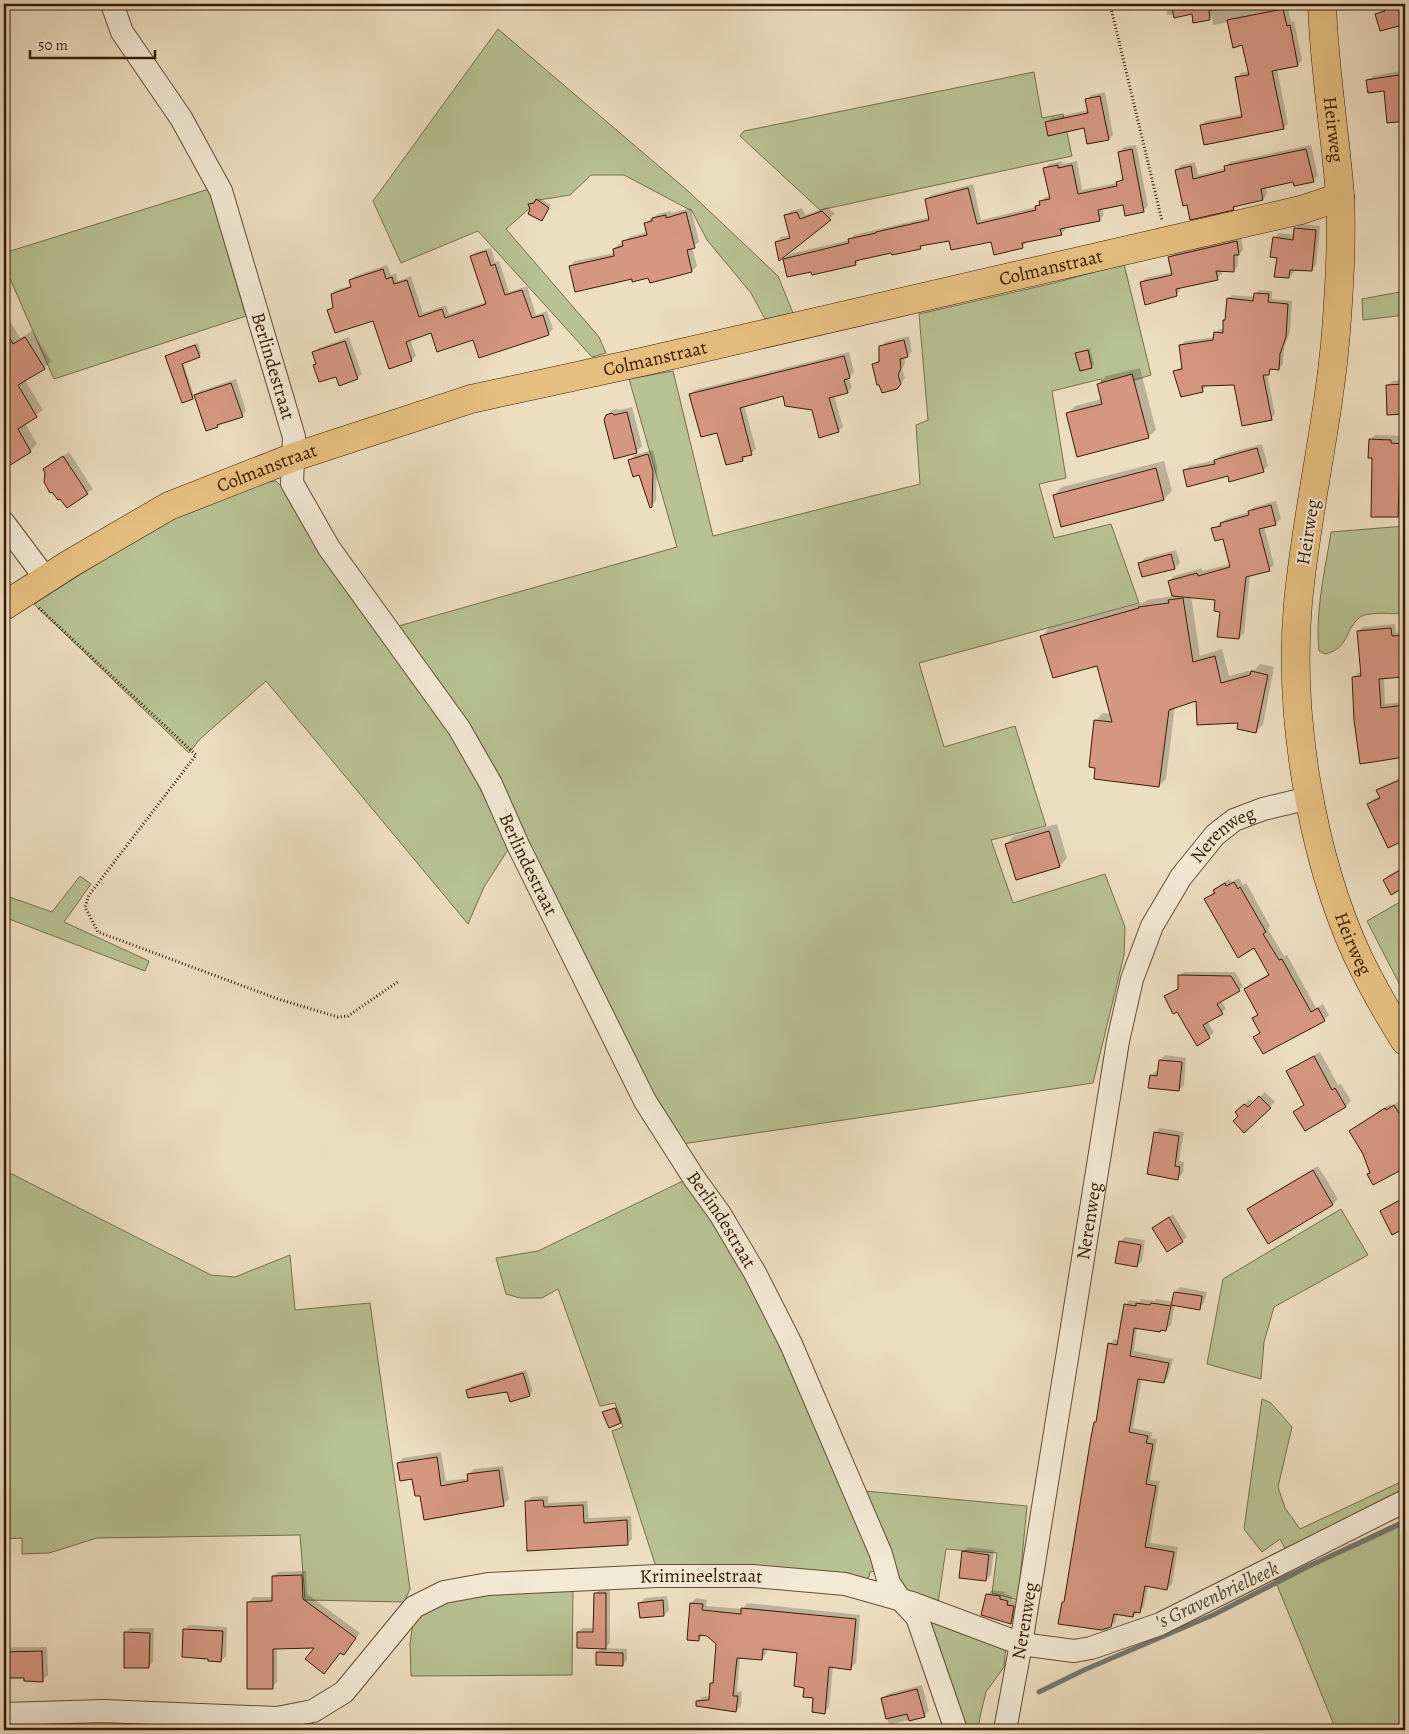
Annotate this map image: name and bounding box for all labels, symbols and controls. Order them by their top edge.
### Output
scale bar [30,28,155,60]
text: 50 m [38,35,68,55]
street label: Heirweg [1317,95,1350,164]
street label: Colmanstraat [996,243,1105,292]
street label: Berlindestraat [245,309,301,423]
street label: Colmanstraat [601,334,710,383]
street label: Colmanstraat [213,437,320,499]
street label: Heirweg [1290,497,1326,567]
street label: Nerenweg [1184,800,1259,869]
street label: Berlindestraat [493,809,564,920]
street label: Heirweg [1328,908,1378,980]
street label: Berlindestraat [680,1166,762,1273]
street label: Nerenweg [1070,1180,1108,1262]
water label: 's Gravenbrielbeek [1151,1555,1283,1635]
street label: Krimineelstraat [639,1563,764,1590]
street label: Nerenweg [1005,1580,1044,1662]

